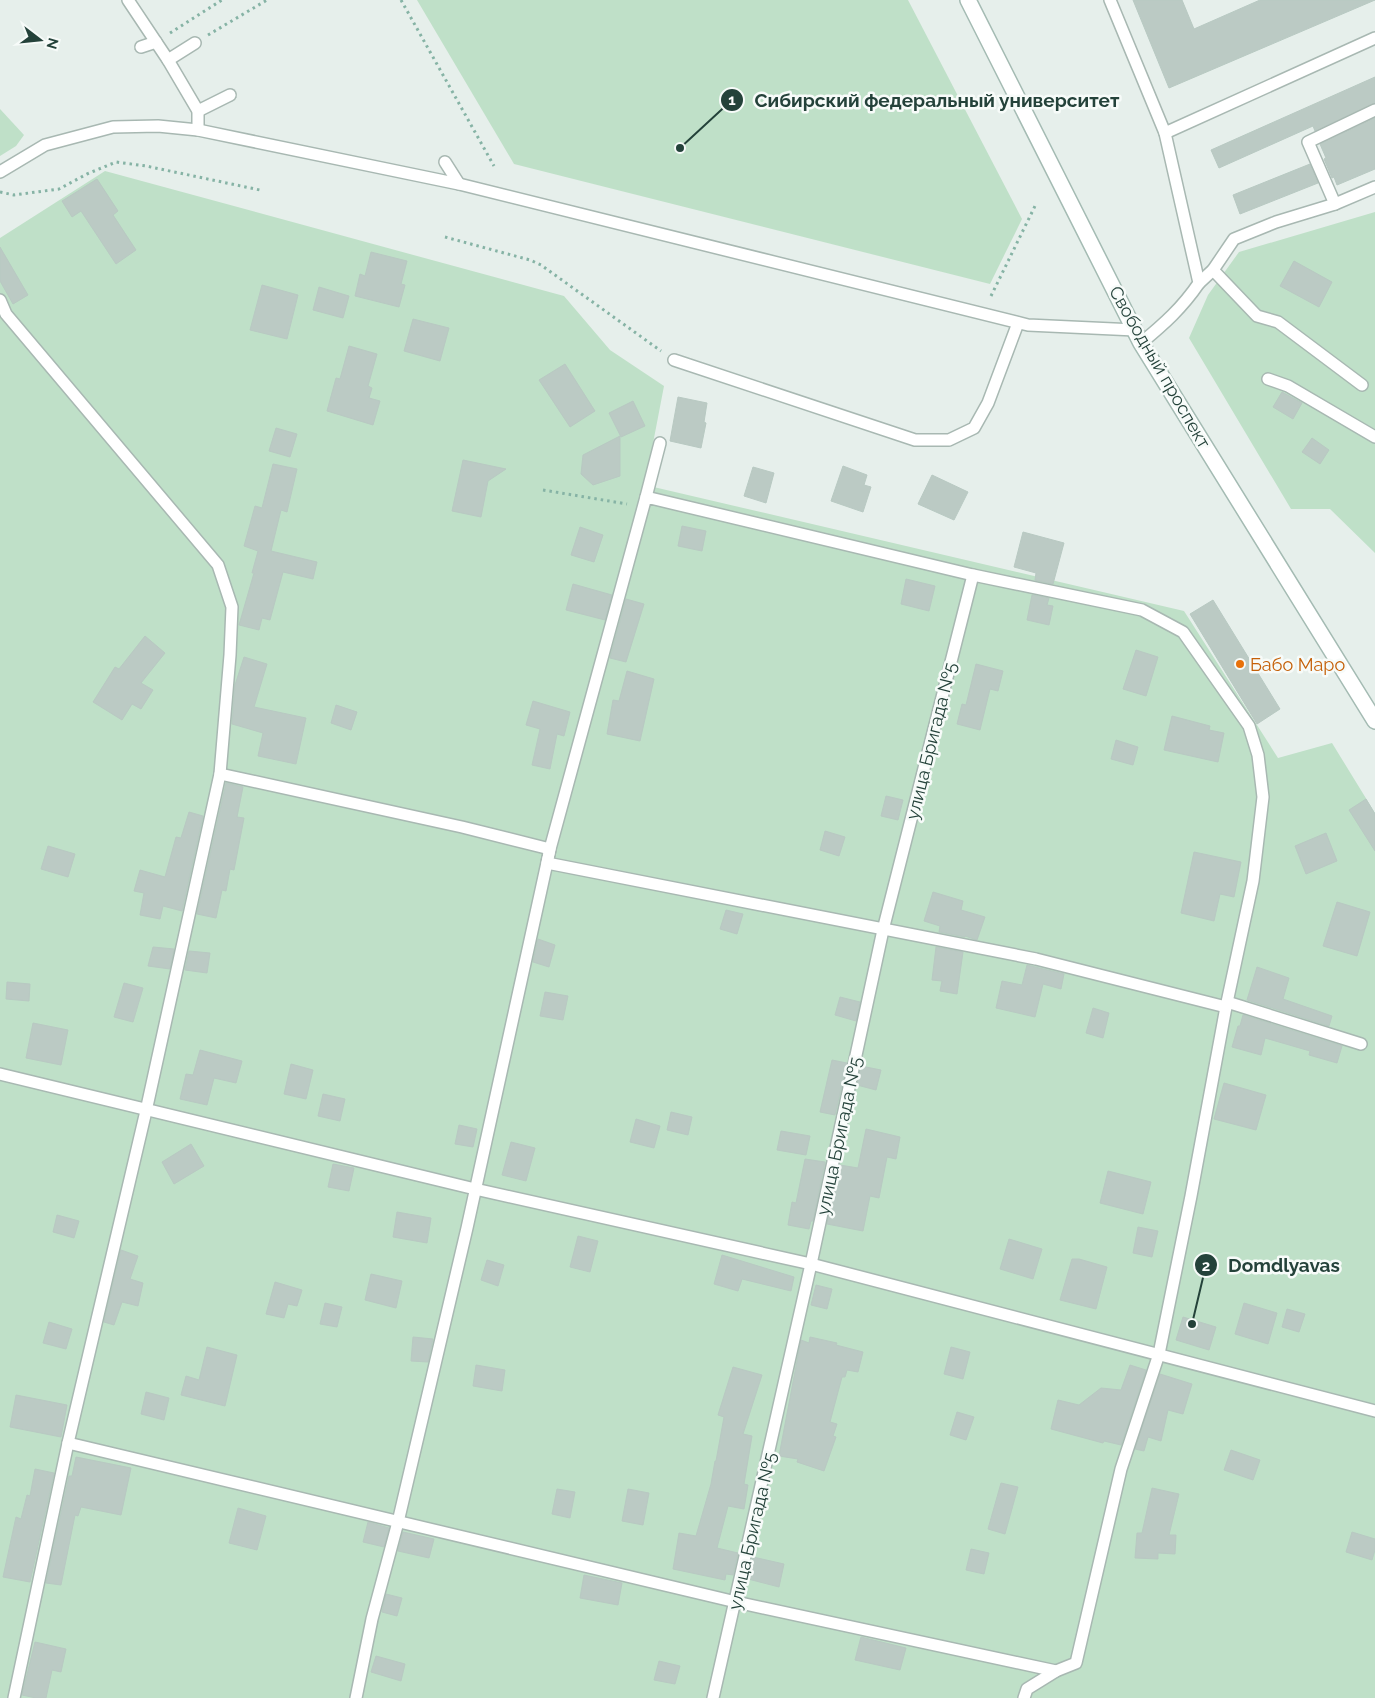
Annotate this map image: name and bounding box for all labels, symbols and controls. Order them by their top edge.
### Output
north arrow [15,15,65,65]
text: N [43,36,62,51]
callout: Сибирский федеральный университет [720,83,1130,117]
text: Сибирский федеральный университет [755,89,1120,111]
text: 1 [728,91,736,109]
street label: Свободный проспект [1105,282,1215,452]
place label: Бабо Маро [1250,654,1345,675]
marker: Бабо Маро [1234,658,1246,670]
street label: улица Бригада №5 [901,660,961,822]
street label: улица Бригада №5 [812,1055,866,1217]
callout: Domdlyavas [1194,1248,1350,1282]
text: Domdlyavas [1228,1254,1340,1276]
text: 2 [1202,1257,1210,1275]
street label: улица Бригада №5 [724,1450,780,1612]

